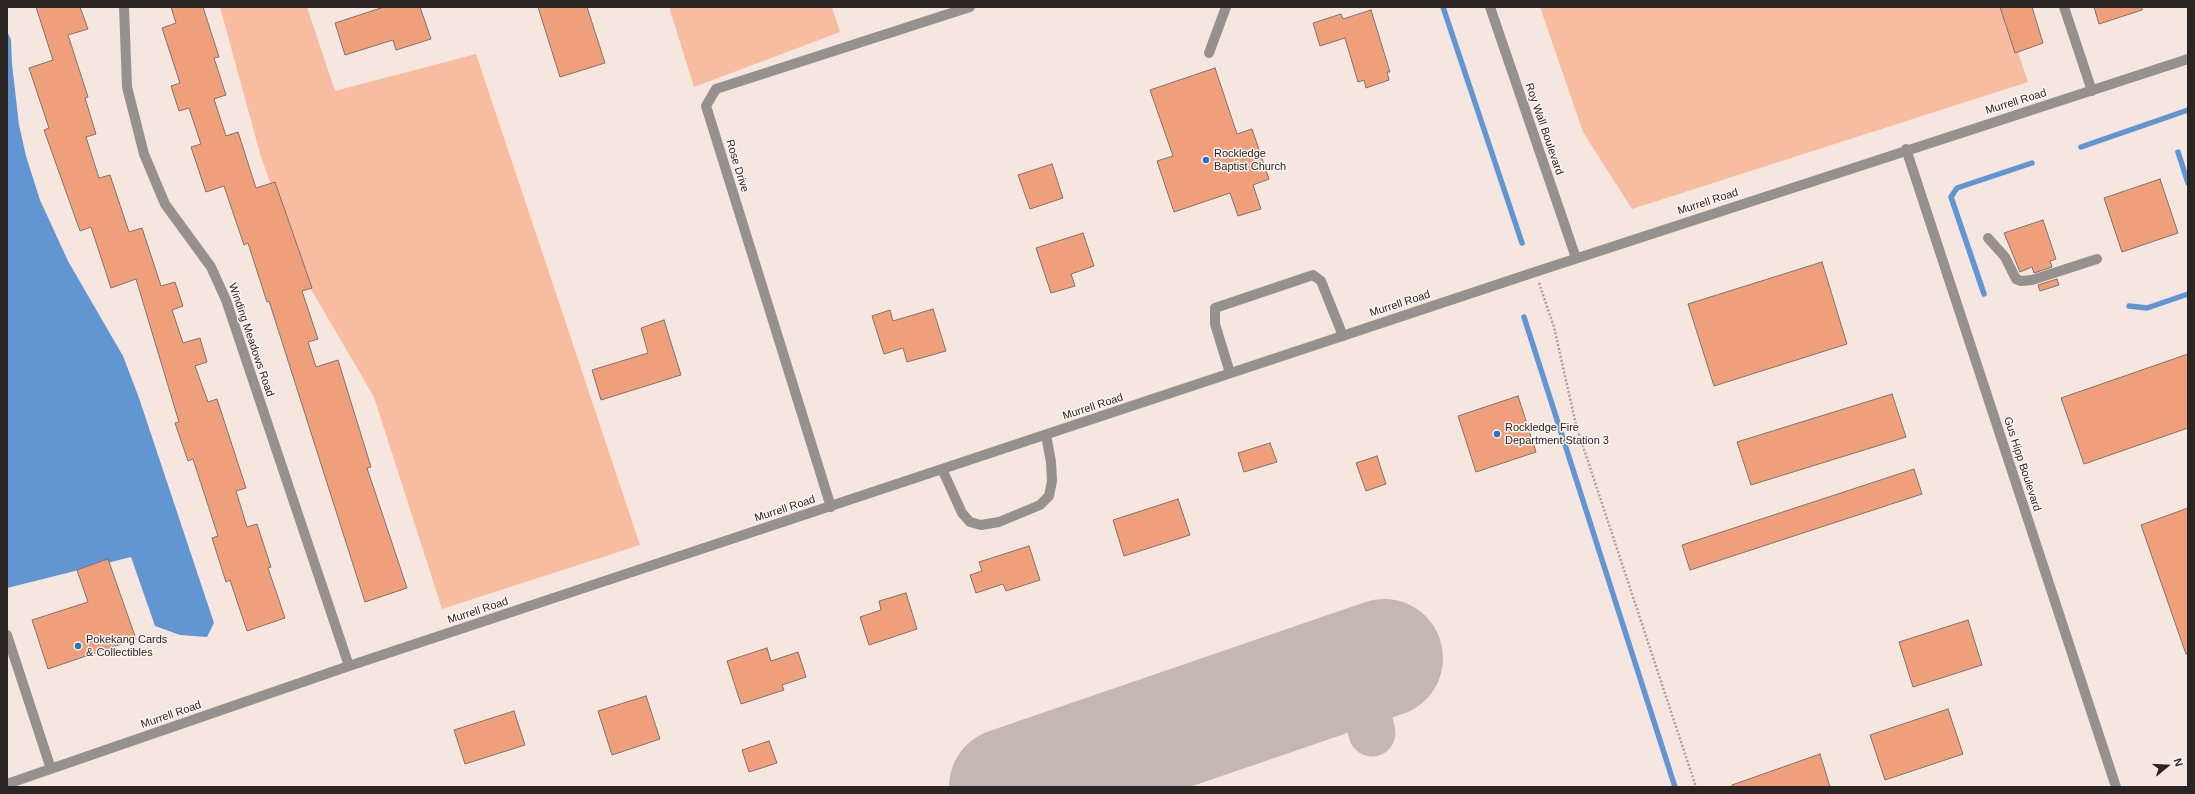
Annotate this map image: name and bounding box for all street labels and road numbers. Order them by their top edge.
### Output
street label: Roy Wall Boulevard [1522,81,1566,177]
street label: Murrell Road [1984,86,2048,118]
street label: Rose Drive [723,138,751,194]
street label: Murrell Road [1676,186,1740,218]
street label: Winding Meadows Road [225,281,277,399]
street label: Murrell Road [1368,288,1432,320]
street label: Murrell Road [1061,391,1125,423]
street label: Gus Hipp Boulevard [2001,415,2043,513]
street label: Murrell Road [753,493,817,525]
street label: Murrell Road [446,595,510,627]
street label: Murrell Road [139,699,203,731]

